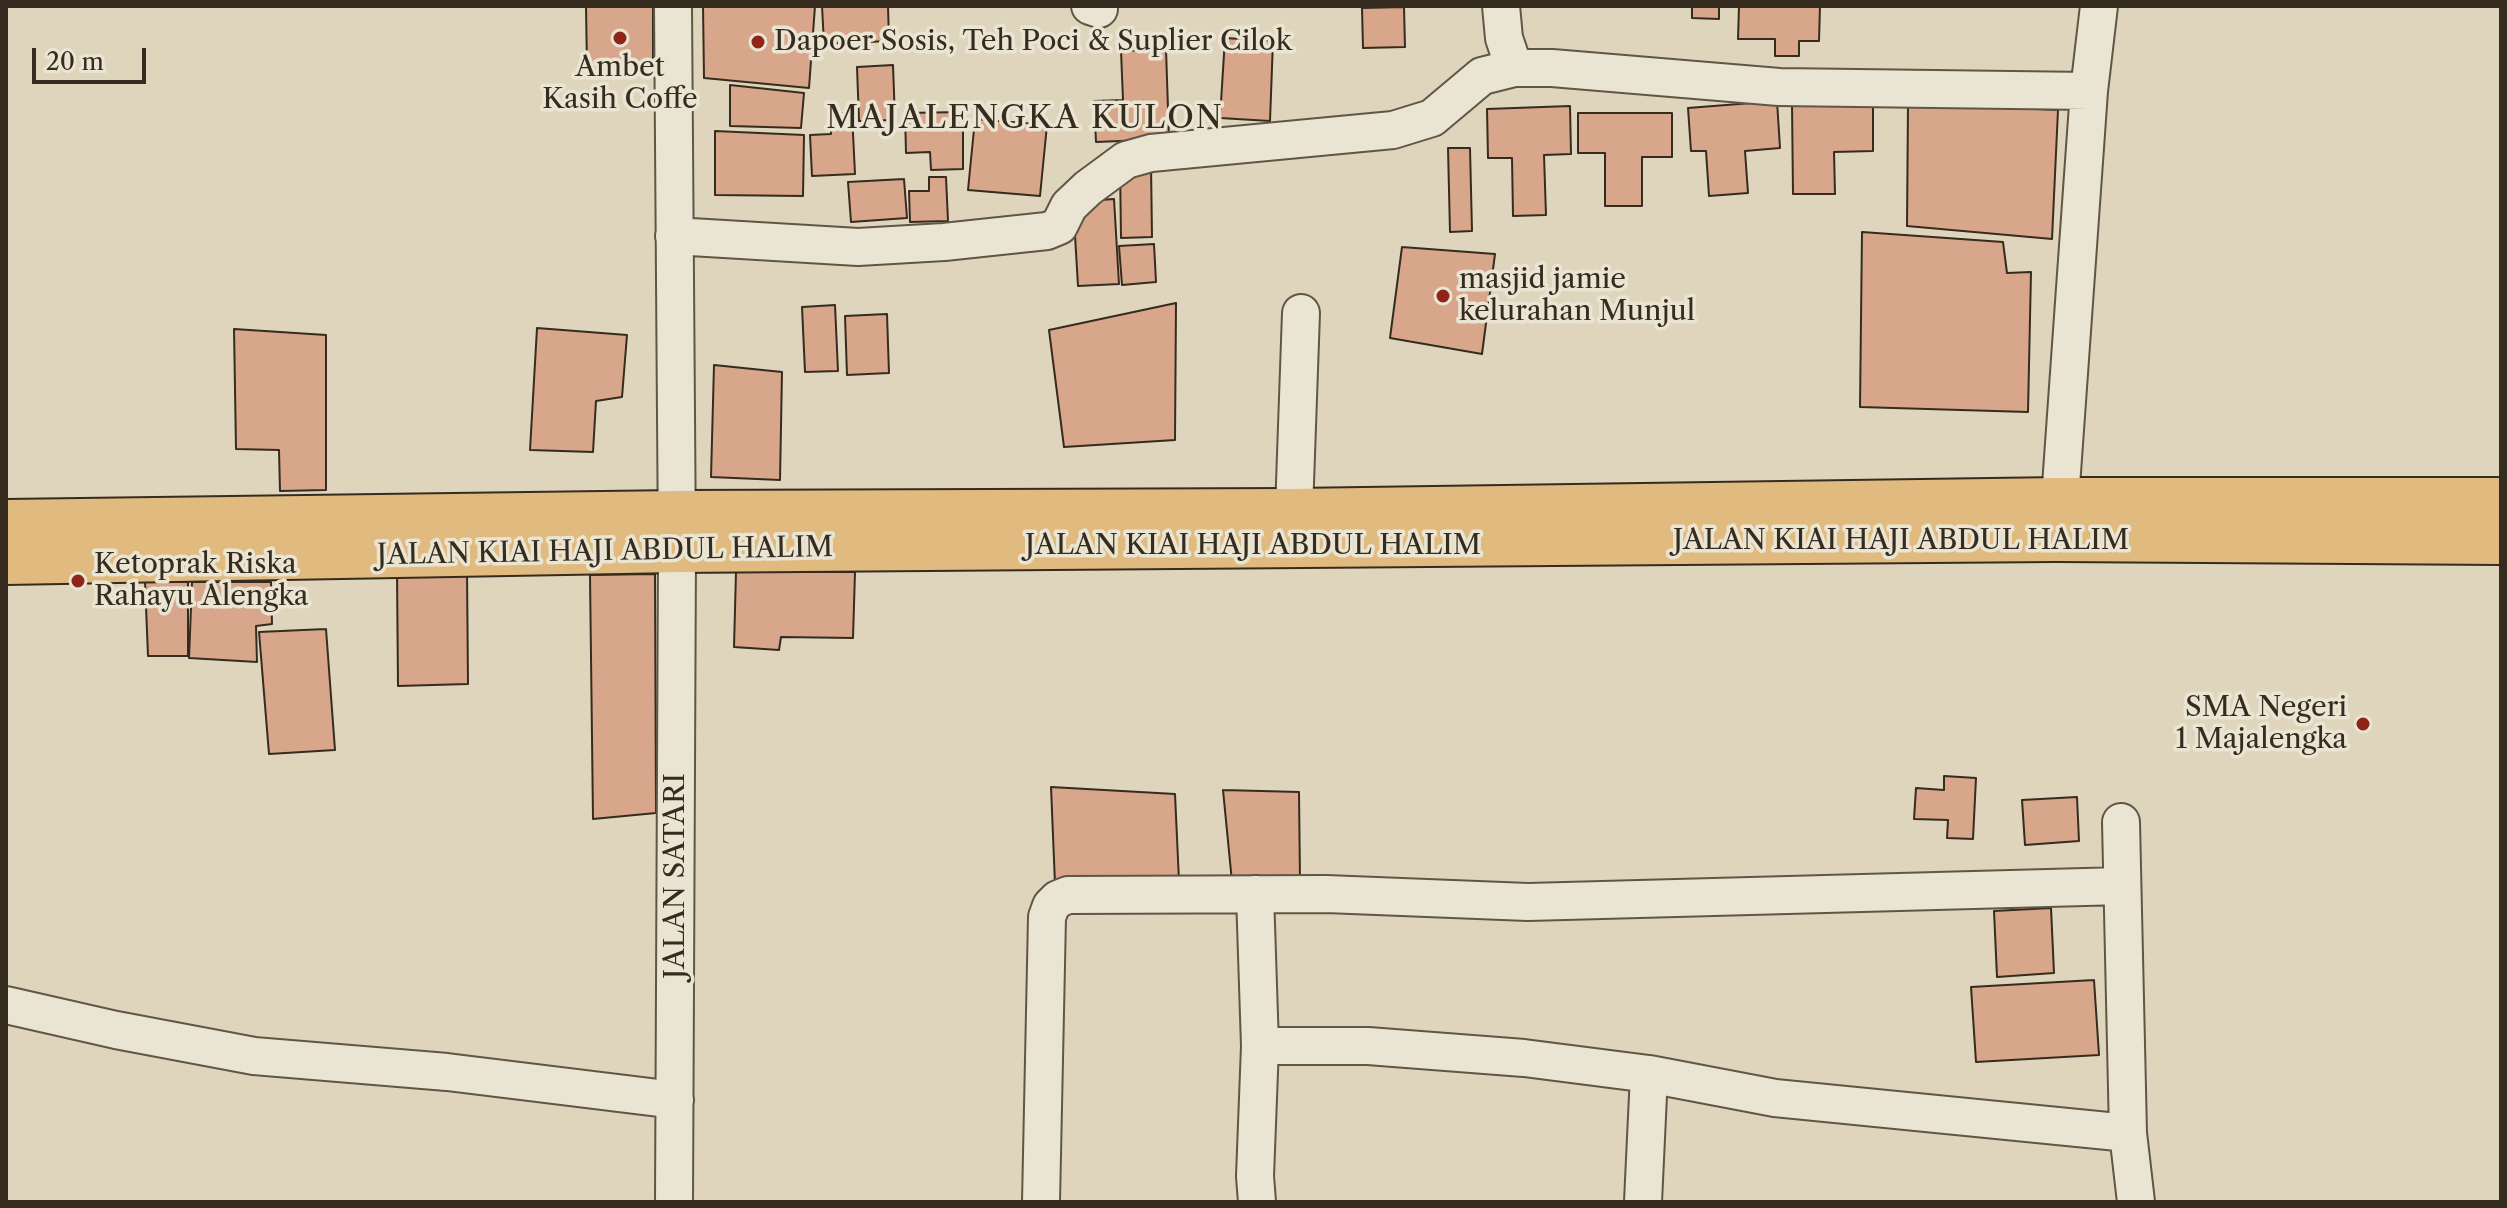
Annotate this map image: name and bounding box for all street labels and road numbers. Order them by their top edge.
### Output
street label: JALAN KIAI HAJI ABDUL HALIM [1673,524,2129,558]
street label: JALAN KIAI HAJI ABDUL HALIM [1025,529,1481,563]
street label: JALAN KIAI HAJI ABDUL HALIM [377,531,833,573]
street label: JALAN SATARI [659,773,693,979]

